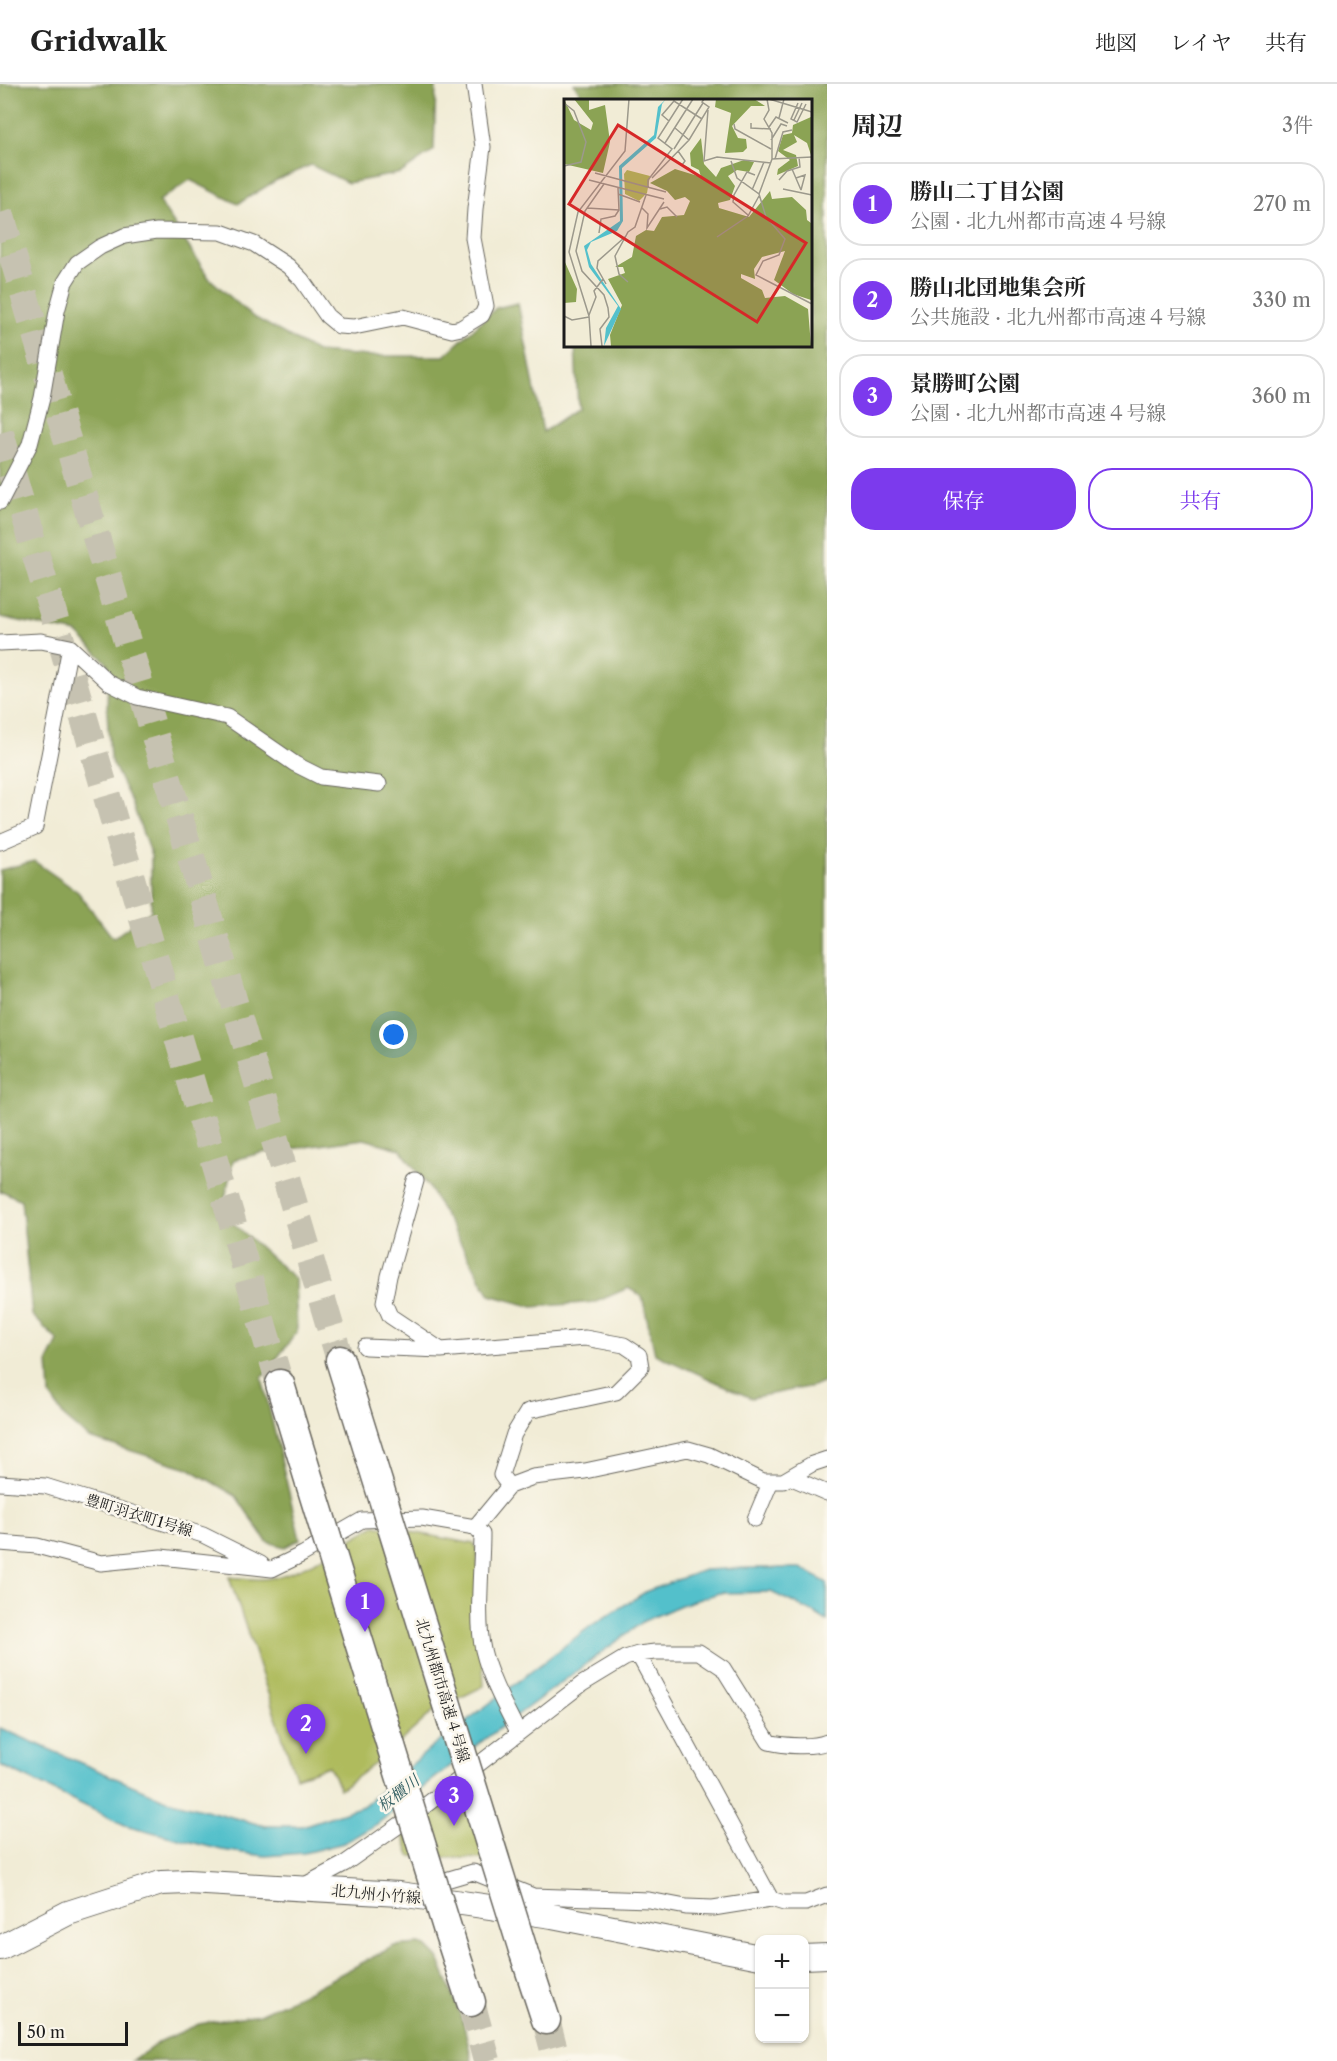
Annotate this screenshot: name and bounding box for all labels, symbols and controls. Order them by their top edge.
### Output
text: Gridwalk [30,24,166,58]
text: 地図 [1095,30,1137,55]
text: レイヤ [1170,30,1232,55]
text: 共有 [1265,30,1307,55]
inset map [564,99,812,346]
text: 周辺 [851,110,903,142]
text: 3件 [1282,113,1313,137]
text: 勝山二丁目公園 [910,178,1064,205]
text: 1 [868,192,877,216]
text: 270 m [1253,192,1311,216]
text: 公園 · 北九州都市高速４号線 [910,209,1166,233]
text: 勝山北団地集会所 [910,274,1086,301]
text: 2 [867,288,878,312]
text: 330 m [1252,288,1311,312]
text: 公共施設 · 北九州都市高速４号線 [910,305,1206,329]
text: 景勝町公園 [910,370,1020,397]
text: 3 [867,384,878,408]
text: 360 m [1252,384,1311,408]
text: 公園 · 北九州都市高速４号線 [910,401,1166,425]
button: 保存 [851,468,1076,530]
button: 共有 [1088,468,1313,530]
your location [379,1020,408,1049]
street label: 豊町羽衣町1号線 [83,1490,195,1540]
pin: 1 [346,1582,385,1632]
street label: 北九州都市高速４号線 [412,1615,474,1765]
pin: 2 [286,1704,326,1754]
water label: 板櫃川 [373,1769,425,1816]
pin: 3 [434,1776,474,1826]
street label: 北九州小竹線 [330,1881,422,1907]
map controls [755,1935,809,2043]
button: + [755,1935,809,1989]
button: − [755,1989,809,2043]
scale bar [18,2019,128,2046]
text: 50 m [27,2022,65,2042]

